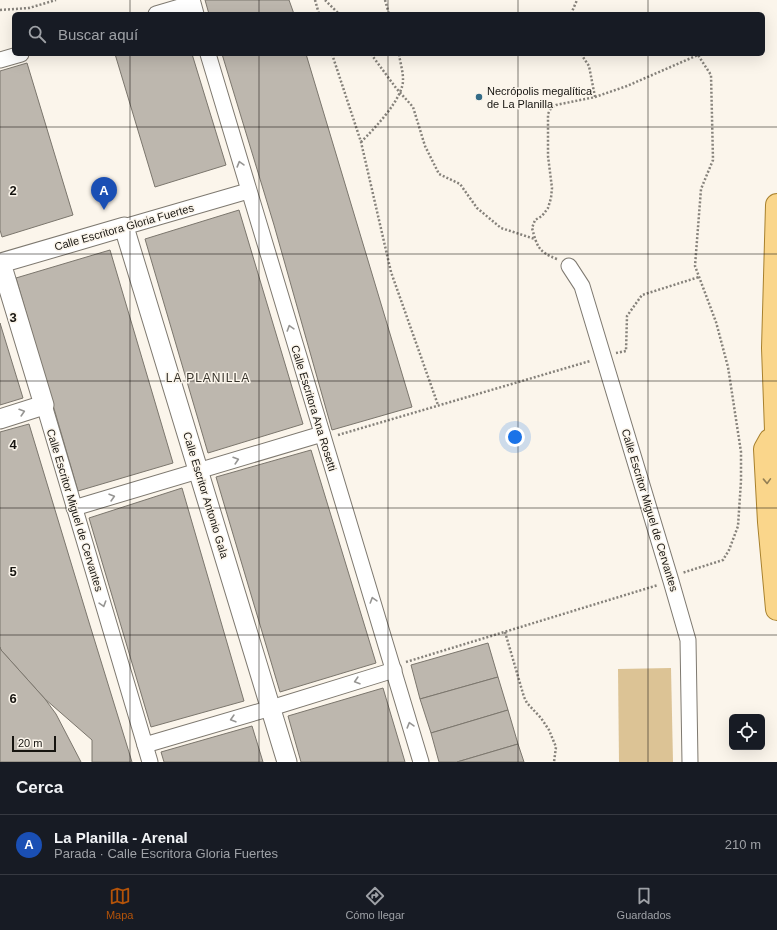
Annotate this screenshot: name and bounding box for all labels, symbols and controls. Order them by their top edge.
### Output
search box [12,12,765,56]
icon: search [26,23,48,45]
text: Buscar aquí [58,26,138,43]
place label: Necrópolis megalítica de La Planilla [487,85,593,110]
marker: Necrópolis megalítica de La Planilla [474,92,484,102]
one-way arrow [236,161,245,168]
pin: A [91,177,117,210]
text: 2 [9,183,17,198]
street label: Calle Escritora Gloria Fuertes [53,201,195,253]
text: 3 [9,310,17,325]
one-way arrow [286,325,295,332]
street label: Calle Escritora Ana Rosetti [289,344,339,472]
district label: LA PLANILLA [166,371,250,385]
one-way arrow [18,408,25,417]
street label: Calle Escritor Miguel de Cervantes [45,427,106,593]
your location [505,427,525,447]
street label: Calle Escritor Miguel de Cervantes [620,427,681,593]
street label: Calle Escritor Antonio Gala [181,430,231,560]
text: 4 [9,437,17,452]
one-way arrow [233,457,240,465]
one-way arrow [763,478,771,484]
one-way arrow [108,493,115,502]
text: 5 [9,564,17,579]
one-way arrow [369,597,378,604]
one-way arrow [98,600,107,607]
one-way arrow [354,676,361,685]
text: 6 [9,691,17,706]
one-way arrow [230,714,237,723]
map controls [729,714,765,750]
button: locate [729,714,765,750]
one-way arrow [406,721,415,728]
scale bar [12,734,56,753]
text: 20 m [18,737,42,749]
text: Cerca [16,778,63,797]
text: La Planilla - Arenal [54,829,188,846]
text: A [24,837,34,852]
text: 210 m [725,837,761,852]
text: Parada · Calle Escritora Gloria Fuertes [54,846,278,861]
tab: Mapa [106,885,133,921]
tab: Cómo llegar [345,885,405,921]
tab: Guardados [617,885,671,921]

